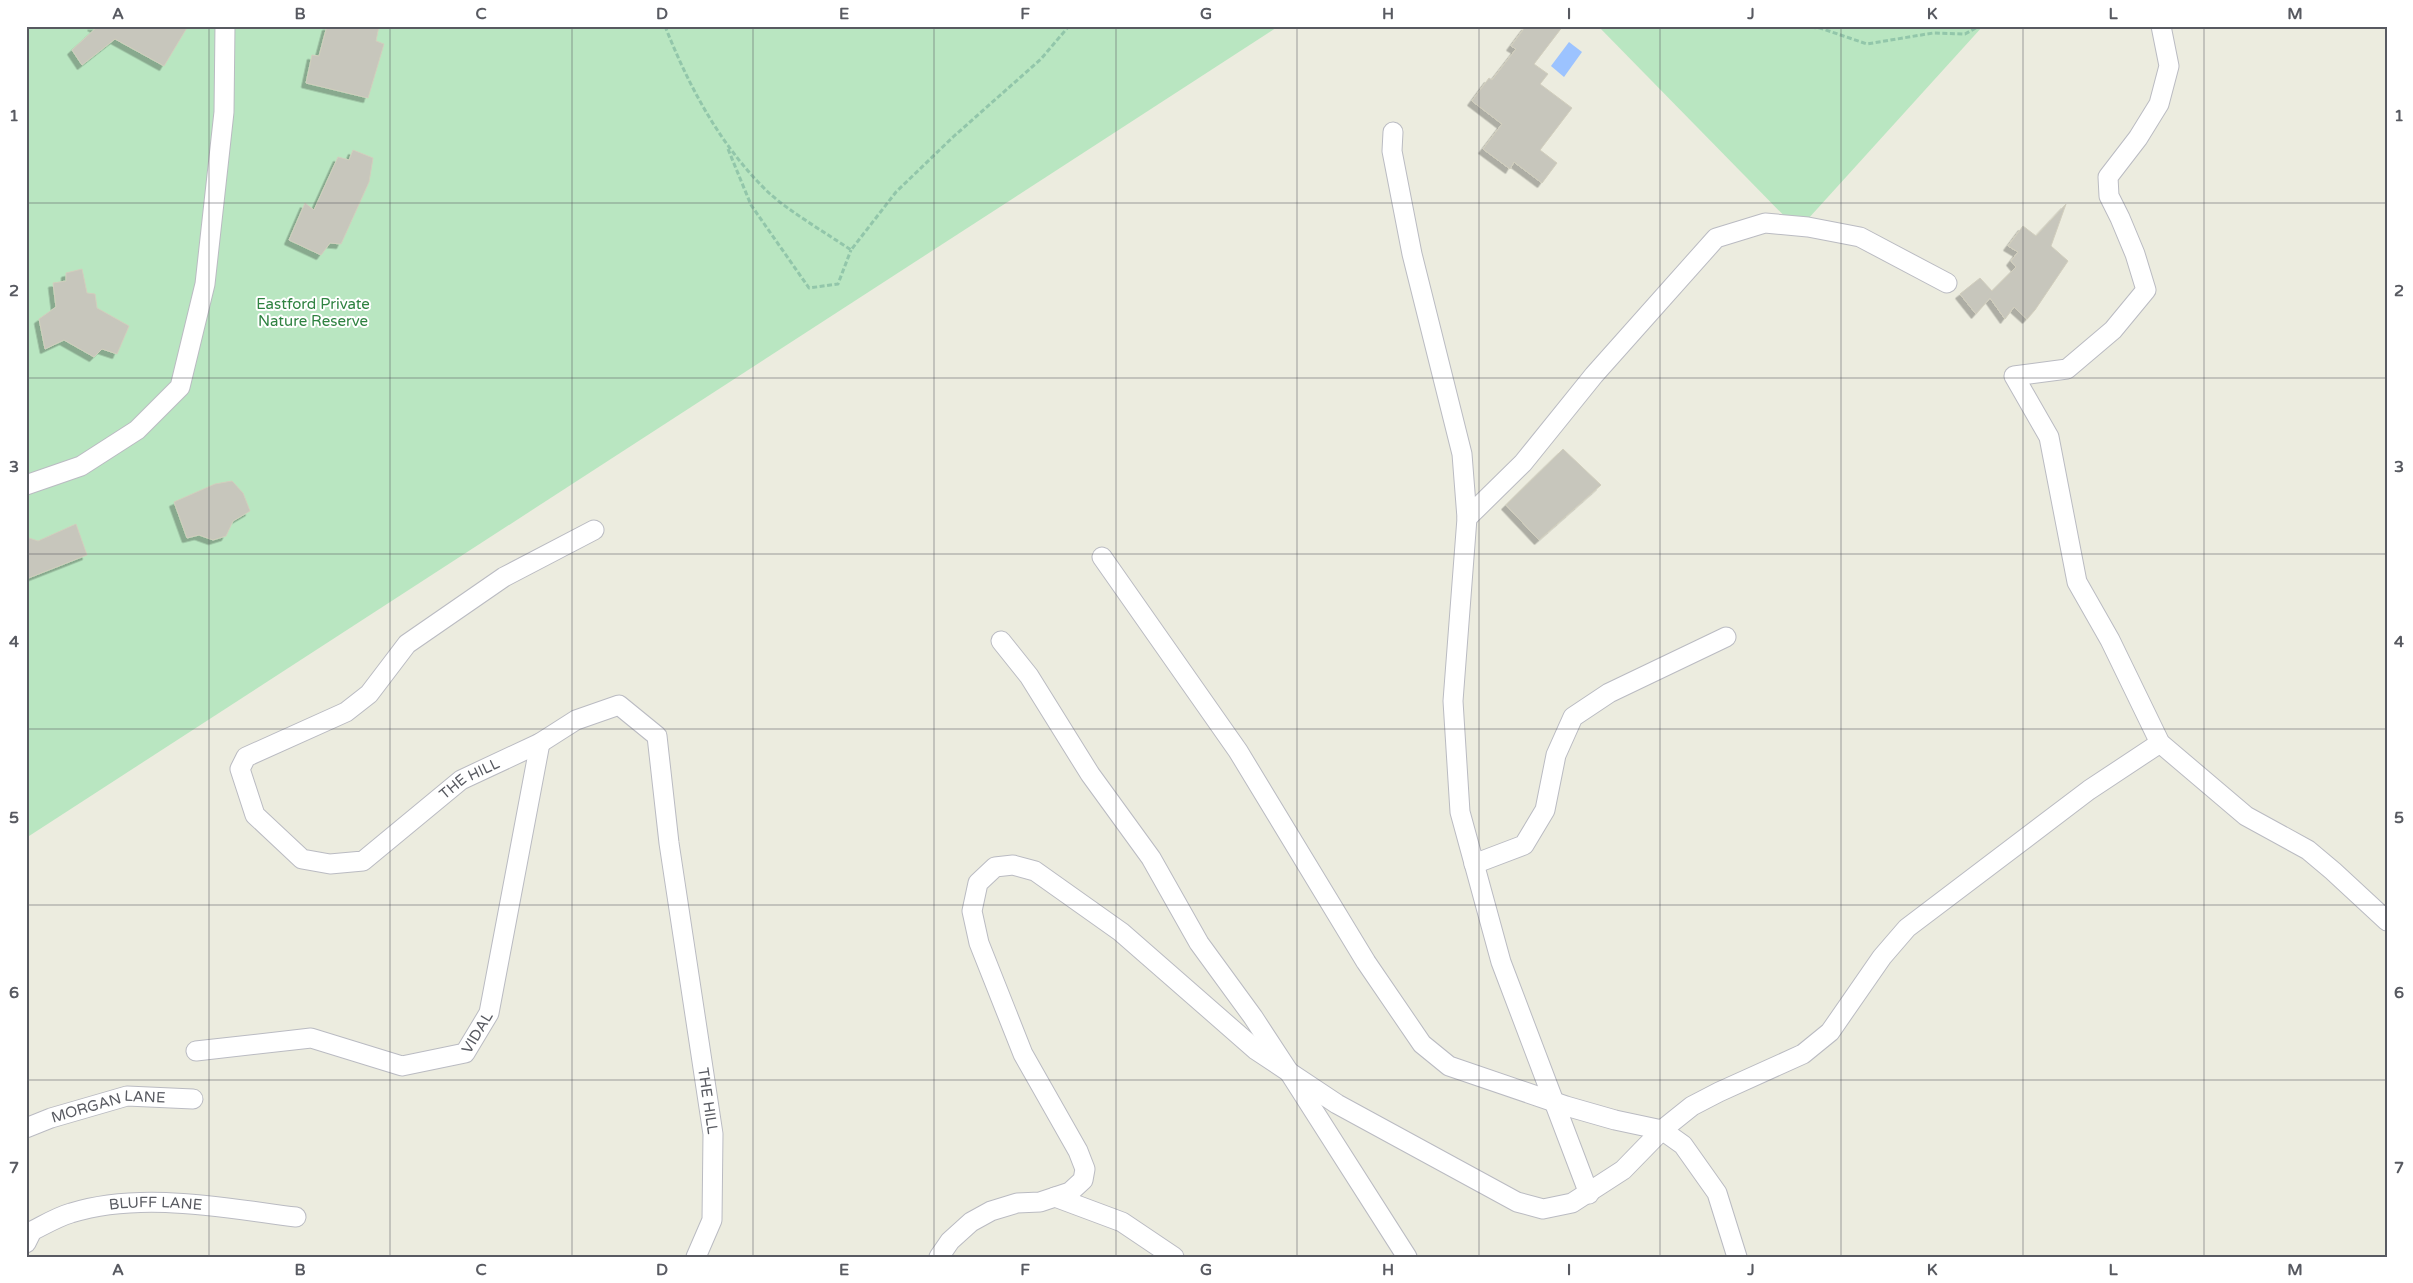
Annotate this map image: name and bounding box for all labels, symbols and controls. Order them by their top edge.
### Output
text: A [112,4,124,24]
text: B [294,4,306,24]
text: C [475,4,487,24]
text: D [656,4,668,24]
text: E [839,4,849,24]
text: F [1020,4,1030,24]
text: G [1200,4,1212,24]
text: H [1382,4,1394,24]
text: I [1567,4,1571,24]
text: J [1746,4,1755,24]
text: K [1927,4,1938,24]
text: L [2108,4,2118,24]
text: M [2287,4,2303,24]
text: 1 [9,106,19,126]
text: 1 [2394,106,2404,126]
text: 2 [9,281,19,301]
text: 2 [2394,281,2404,301]
park label: Eastford Private Nature Reserve [256,295,370,330]
text: 3 [9,457,19,477]
text: 3 [2394,457,2404,477]
text: 4 [9,632,19,652]
text: 4 [2394,632,2404,652]
street label: THE HILL [436,754,503,803]
text: 5 [9,808,19,828]
text: 5 [2394,808,2404,828]
text: 6 [9,983,19,1003]
text: 6 [2394,983,2404,1003]
street label: VIDAL [458,1008,497,1057]
street label: THE HILL [694,1066,722,1136]
street label: MORGAN LANE [49,1087,166,1126]
text: 7 [9,1158,19,1178]
text: 7 [2394,1158,2404,1178]
street label: BLUFF LANE [108,1193,203,1214]
text: A [112,1260,124,1280]
text: B [294,1260,306,1280]
text: C [475,1260,487,1280]
text: D [656,1260,668,1280]
text: E [839,1260,849,1280]
text: F [1020,1260,1030,1280]
text: G [1200,1260,1212,1280]
text: H [1382,1260,1394,1280]
text: I [1567,1260,1571,1280]
text: J [1746,1260,1755,1280]
text: K [1927,1260,1938,1280]
text: L [2108,1260,2118,1280]
text: M [2287,1260,2303,1280]

